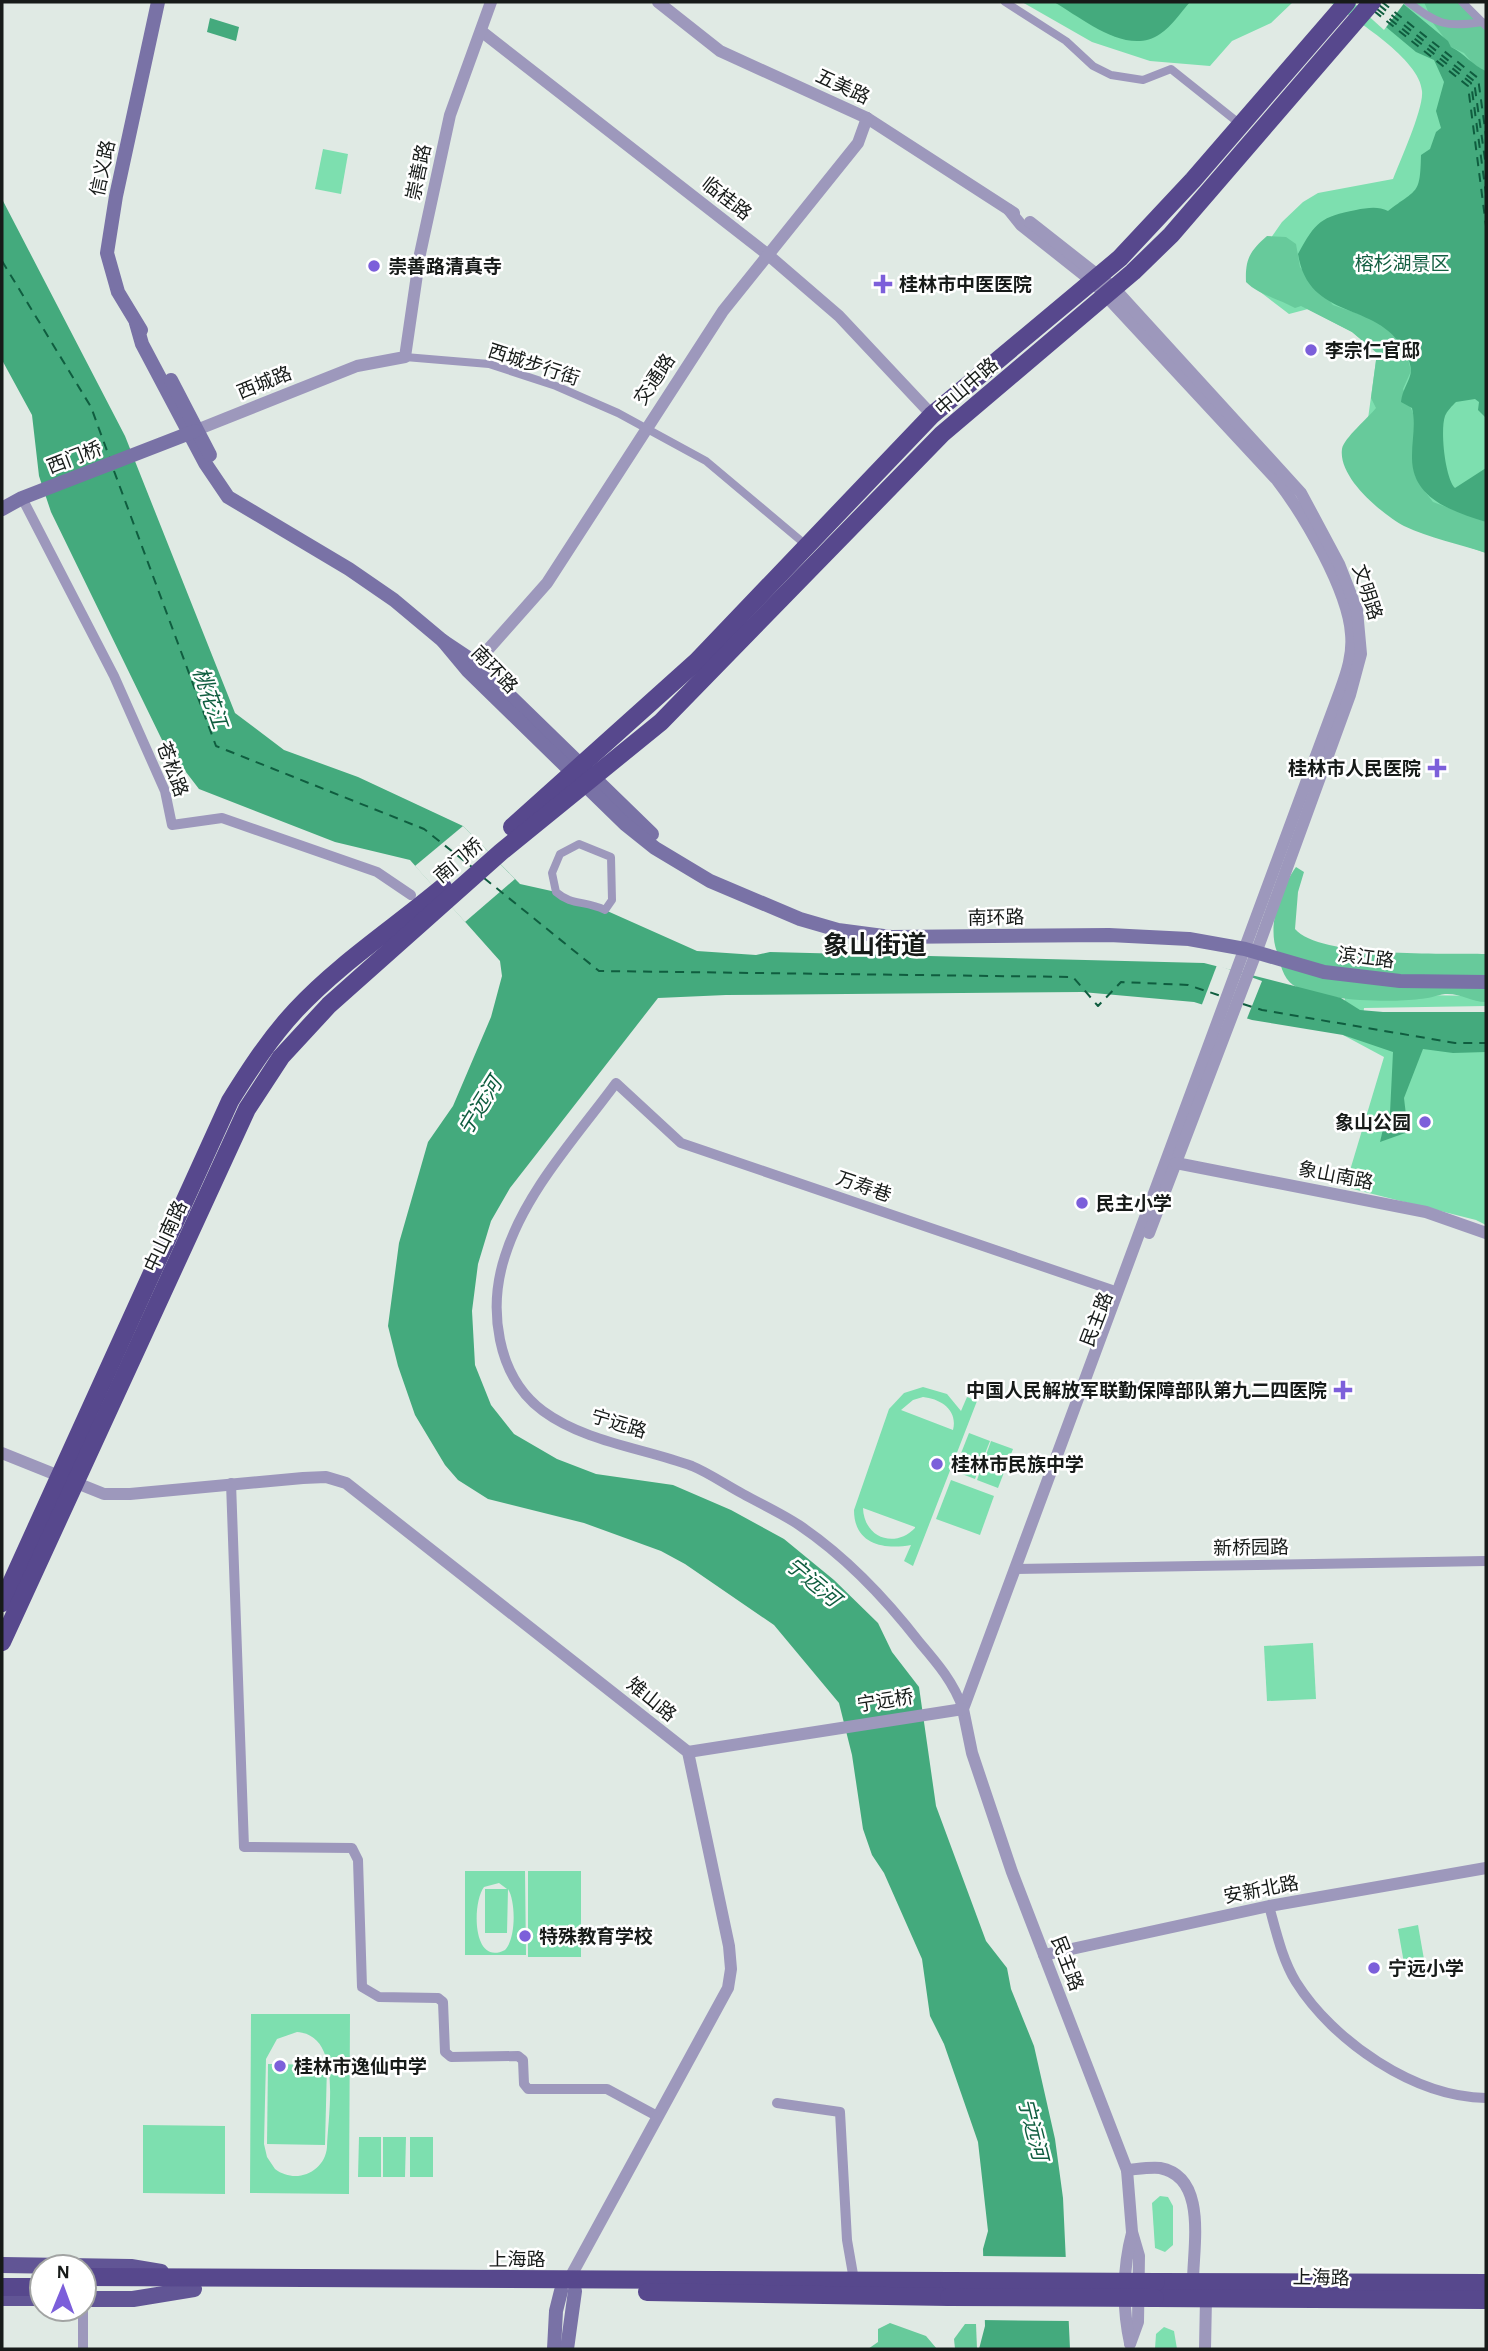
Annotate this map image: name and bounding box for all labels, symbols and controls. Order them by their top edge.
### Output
street label: 五美路 [813,65,873,108]
street label: 信义路 [86,138,119,198]
street label: 崇善路 [402,142,435,202]
street label: 临桂路 [698,173,756,224]
park label: 榕杉湖景区 [1354,253,1450,274]
place label: 崇善路清真寺 [388,256,502,277]
marker: 崇善路清真寺 [366,258,382,274]
marker: 桂林市中医医院 [873,274,893,294]
place label: 桂林市中医医院 [899,274,1032,295]
street label: 西城步行街 [485,340,582,389]
place label: 李宗仁官邸 [1325,340,1420,361]
marker: 李宗仁官邸 [1303,342,1319,358]
street label: 交通路 [630,350,679,409]
street label: 中山中路 [931,354,1002,419]
street label: 西城路 [234,363,295,403]
street label: 西门桥 [44,438,105,477]
street label: 文明路 [1349,562,1385,623]
street label: 南环路 [467,642,521,697]
water label: 桃花江 [189,665,232,733]
street label: 苍松路 [153,739,191,800]
place label: 桂林市人民医院 [1288,758,1421,779]
marker: 桂林市人民医院 [1427,758,1447,778]
street label: 南门桥 [430,835,487,887]
street label: 南环路 [967,908,1025,928]
district label: 象山街道 [823,931,927,959]
street label: 滨江路 [1336,944,1396,971]
water label: 宁远河 [454,1070,508,1139]
place label: 象山公园 [1335,1112,1411,1133]
marker: 象山公园 [1417,1114,1433,1130]
street label: 象山南路 [1297,1158,1375,1193]
street label: 万寿巷 [833,1167,894,1206]
place label: 民主小学 [1096,1193,1172,1214]
marker: 民主小学 [1074,1195,1090,1211]
street label: 中山南路 [141,1198,191,1275]
street label: 民主路 [1077,1289,1116,1350]
place label: 中国人民解放军联勤保障部队第九二四医院 [966,1380,1327,1401]
marker: 中国人民解放军联勤保障部队第九二四医院 [1333,1380,1353,1400]
street label: 宁远路 [589,1405,649,1442]
place label: 桂林市民族中学 [951,1454,1084,1475]
marker: 桂林市民族中学 [929,1456,945,1472]
street label: 新桥园路 [1213,1536,1289,1559]
water label: 宁远河 [782,1553,847,1613]
street label: 雉山路 [623,1674,680,1725]
street label: 宁远桥 [855,1686,915,1715]
street label: 安新北路 [1222,1872,1300,1907]
place label: 特殊教育学校 [539,1926,653,1947]
marker: 特殊教育学校 [517,1928,533,1944]
street label: 民主路 [1048,1933,1087,1994]
place label: 宁远小学 [1388,1958,1464,1979]
marker: 宁远小学 [1366,1960,1382,1976]
place label: 桂林市逸仙中学 [294,2056,427,2077]
marker: 桂林市逸仙中学 [272,2058,288,2074]
water label: 宁远河 [1015,2096,1052,2166]
street label: 上海路 [488,2249,546,2270]
north arrow [28,2253,98,2323]
text: N [56,2263,70,2282]
street label: 上海路 [1292,2267,1350,2288]

